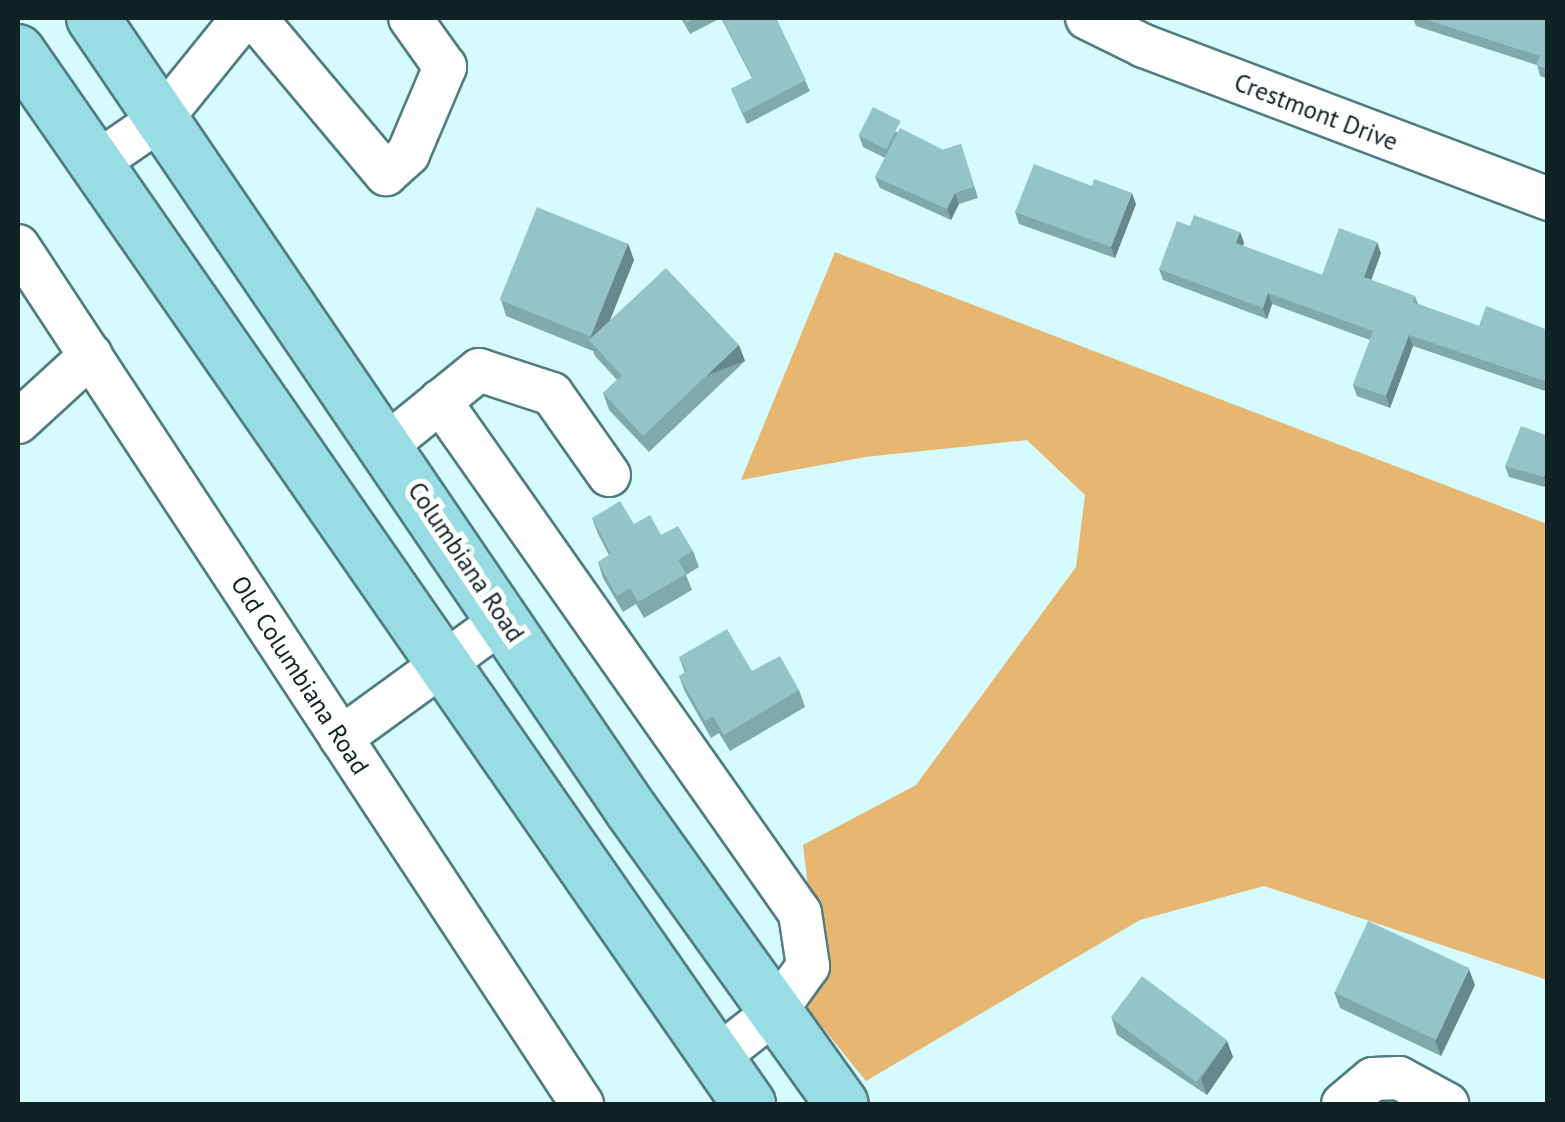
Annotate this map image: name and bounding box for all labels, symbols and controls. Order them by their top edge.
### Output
street label: Crestmont Drive [1230,67,1402,157]
street label: Columbiana Road [402,476,530,648]
street label: Old Columbiana Road [225,570,375,780]

